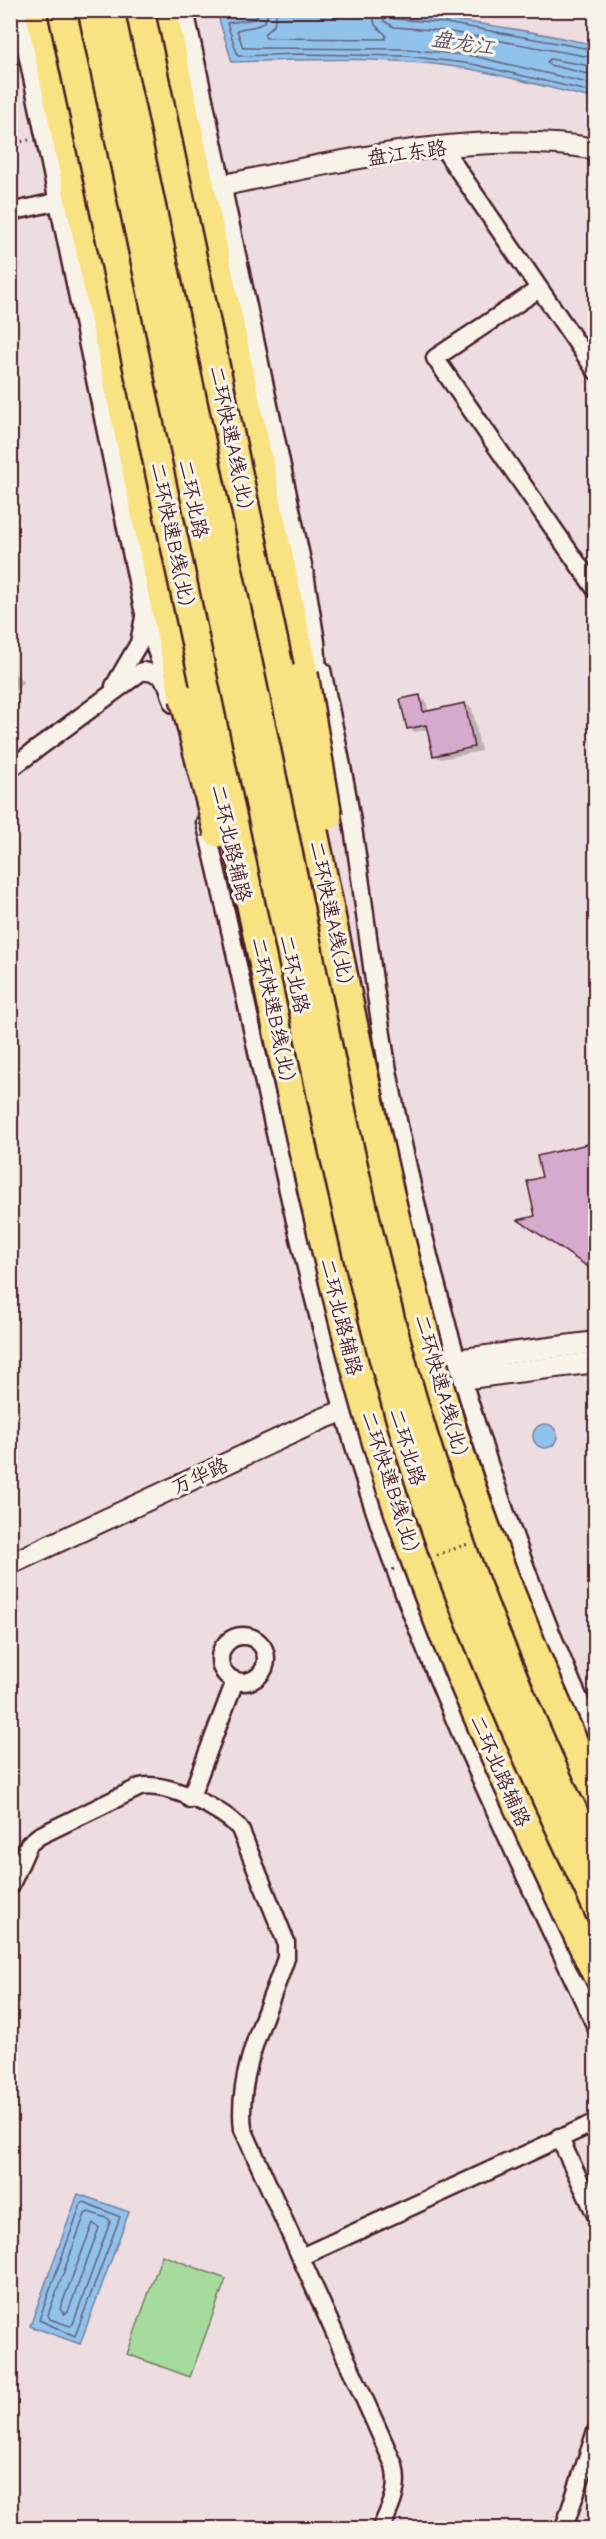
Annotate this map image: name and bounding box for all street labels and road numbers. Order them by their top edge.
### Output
street label: 盘江东路 [366,136,449,170]
street label: 二环快速A线(北) [205,363,257,511]
street label: 二环北路 [173,457,213,541]
street label: 二环快速B线(北) [146,460,198,608]
street label: 二环北路辅路 [206,782,256,905]
street label: 二环快速A线(北) [305,838,357,986]
street label: 二环北路 [274,932,314,1016]
street label: 二环快速B线(北) [247,935,299,1083]
street label: 二环北路辅路 [315,1256,367,1379]
street label: 二环快速A线(北) [410,1312,472,1458]
street label: 二环北路 [384,1405,430,1490]
street label: 二环快速B线(北) [356,1408,424,1554]
street label: 万华路 [168,1452,233,1499]
street label: 二环北路辅路 [465,1712,535,1831]

